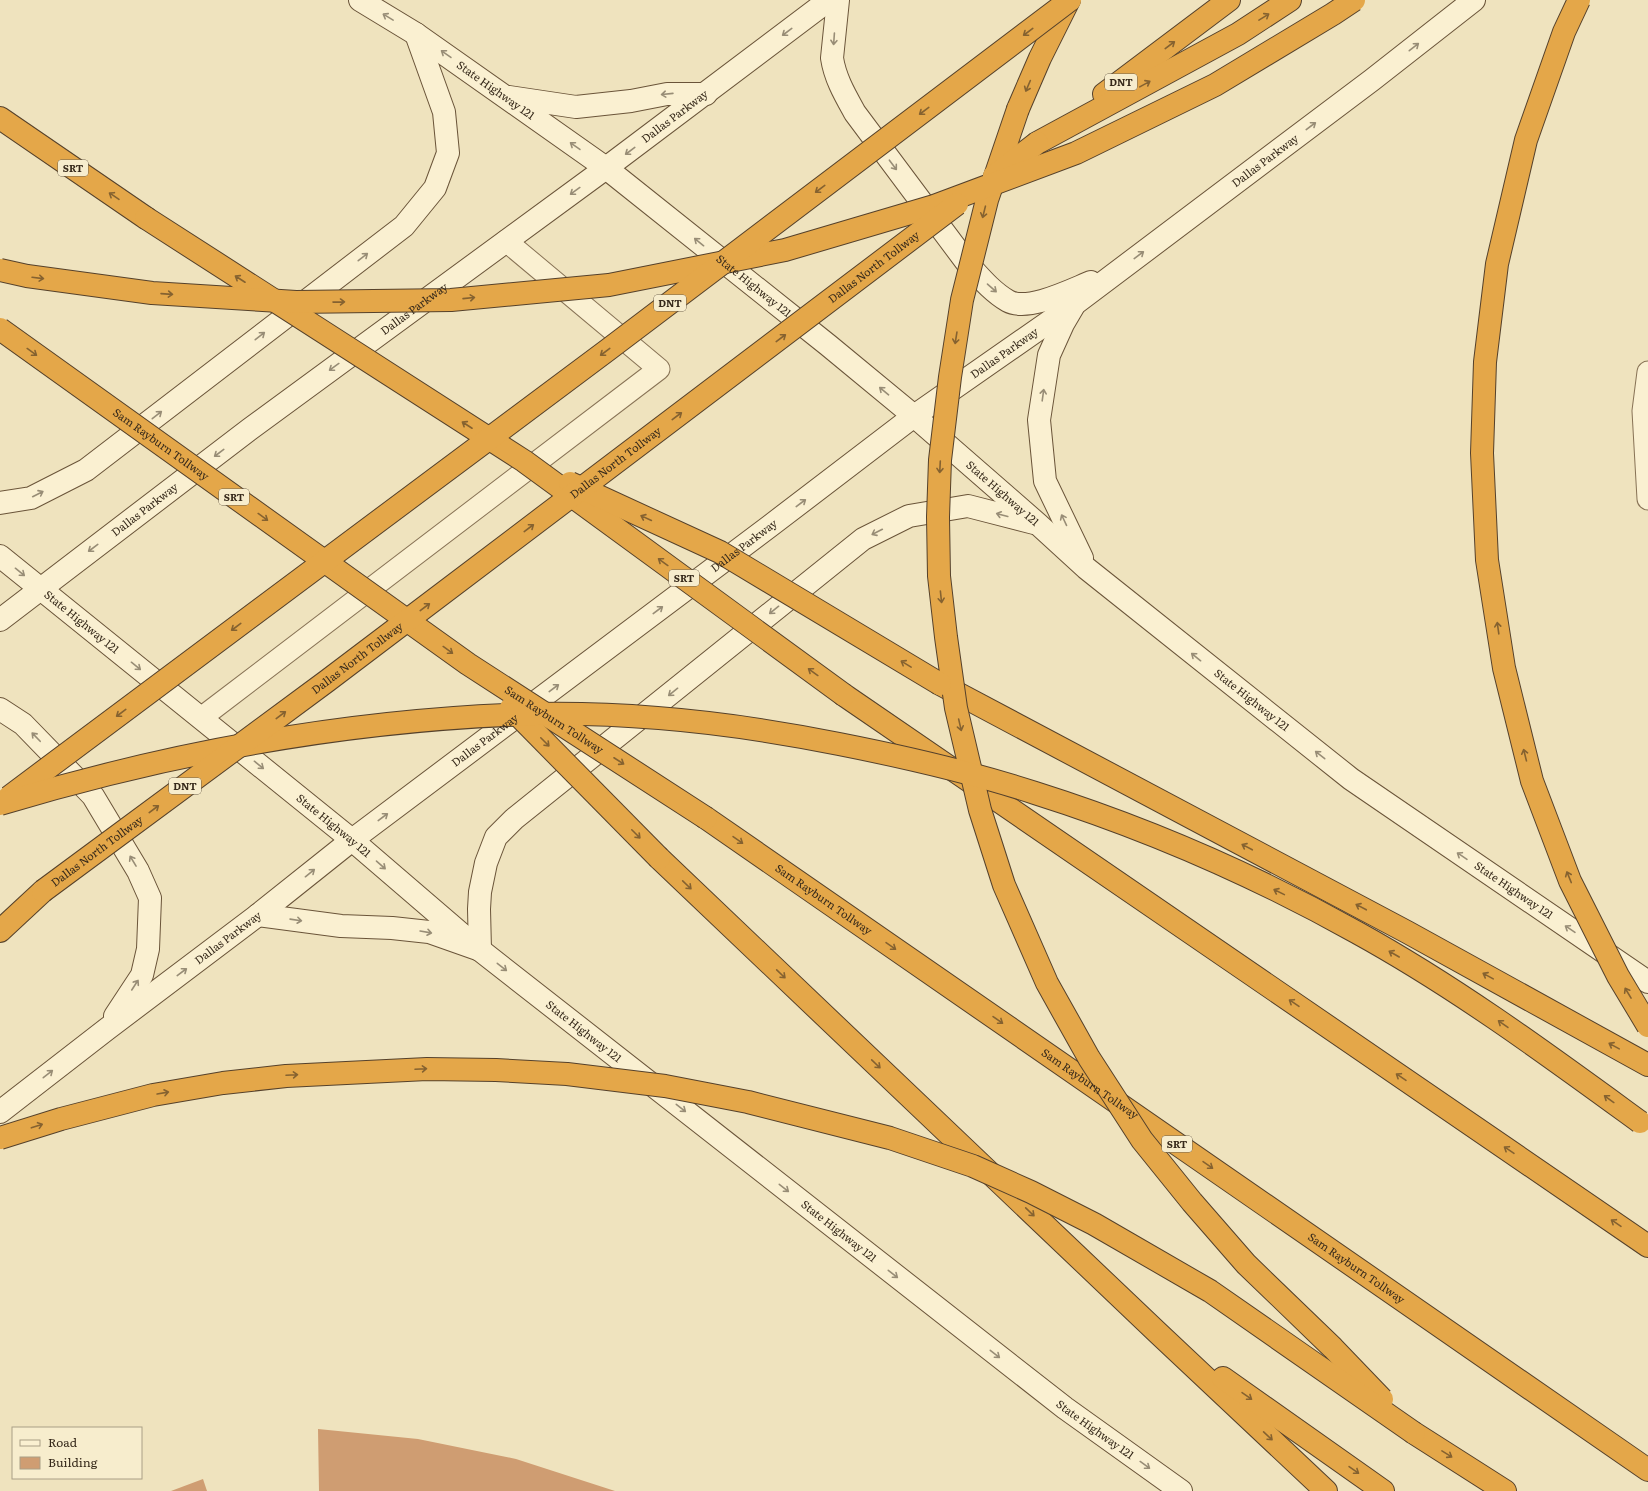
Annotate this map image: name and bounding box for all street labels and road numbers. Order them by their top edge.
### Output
street label: State Highway 121 [454,56,539,123]
road number: DNT [1105,74,1137,90]
street label: Dallas Parkway [637,85,711,146]
street label: Dallas Parkway [1228,129,1302,190]
road number: SRT [58,160,88,176]
street label: Dallas North Tollway [824,226,923,306]
street label: State Highway 121 [713,250,796,320]
street label: Dallas Parkway [377,278,451,338]
road number: DNT [654,295,686,311]
street label: Dallas Parkway [966,322,1042,382]
street label: Sam Rayburn Tollway [110,404,213,484]
street label: Dallas North Tollway [566,422,664,502]
street label: State Highway 121 [963,456,1044,529]
street label: Dallas Parkway [107,478,181,539]
road number: SRT [219,489,249,505]
street label: Dallas Parkway [707,514,781,575]
road number: SRT [669,570,699,586]
street label: State Highway 121 [41,586,124,657]
street label: Dallas North Tollway [307,617,406,697]
street label: State Highway 121 [1211,664,1294,735]
street label: Sam Rayburn Tollway [502,681,608,757]
street label: Dallas Parkway [448,709,521,770]
road number: DNT [169,778,201,794]
street label: State Highway 121 [294,789,376,861]
street label: Dallas North Tollway [47,811,146,890]
street label: State Highway 121 [1472,857,1557,922]
street label: Sam Rayburn Tollway [772,859,876,938]
street label: Dallas Parkway [191,906,265,967]
street label: State Highway 121 [543,996,626,1066]
street label: Sam Rayburn Tollway [1039,1044,1143,1123]
road number: SRT [1162,1136,1192,1152]
street label: State Highway 121 [798,1196,881,1265]
street label: Sam Rayburn Tollway [1305,1228,1409,1307]
street label: State Highway 121 [1053,1395,1138,1462]

